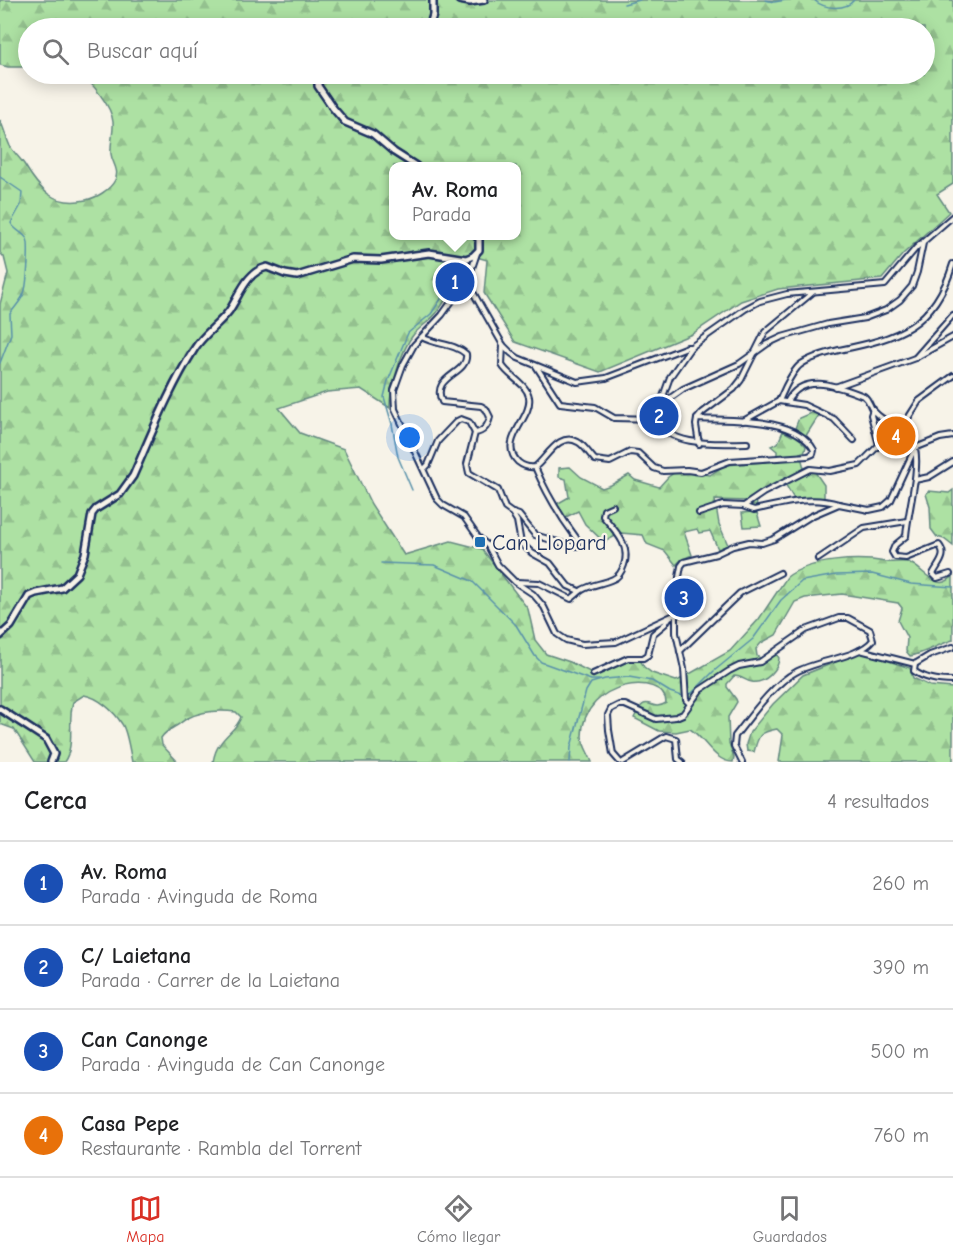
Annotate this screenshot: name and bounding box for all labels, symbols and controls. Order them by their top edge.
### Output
search box [18,18,935,84]
icon: search [39,35,72,68]
text: Buscar aquí [87,38,198,64]
popup [389,162,521,240]
text: Av. Roma [412,177,498,203]
text: Parada [412,203,471,226]
pin: 1 [436,260,474,304]
pin: 2 [640,394,678,438]
pin: 4 [876,414,916,458]
your location [395,423,424,452]
place label: Can Llopard [492,530,607,556]
marker: Can Llopard [473,535,487,549]
pin: 3 [664,576,704,620]
text: Cerca [24,786,88,816]
text: 4 resultados [827,790,929,813]
text: Av. Roma [81,859,167,885]
text: 1 [40,872,47,895]
text: 260 m [872,872,929,895]
text: Parada · Avinguda de Roma [81,885,318,908]
text: C/ Laietana [81,943,191,969]
text: 2 [39,956,48,979]
text: 390 m [873,956,929,979]
text: Parada · Carrer de la Laietana [81,969,340,992]
text: Can Canonge [81,1027,208,1053]
text: 3 [39,1040,48,1063]
text: 500 m [871,1040,929,1063]
text: Parada · Avinguda de Can Canonge [81,1053,385,1076]
text: Casa Pepe [81,1111,179,1137]
text: 4 [39,1124,48,1147]
text: 760 m [873,1124,929,1147]
text: Restaurante · Rambla del Torrent [81,1137,361,1160]
tab: Mapa [126,1192,165,1246]
tab: Cómo llegar [417,1192,500,1246]
tab: Guardados [753,1192,827,1246]

